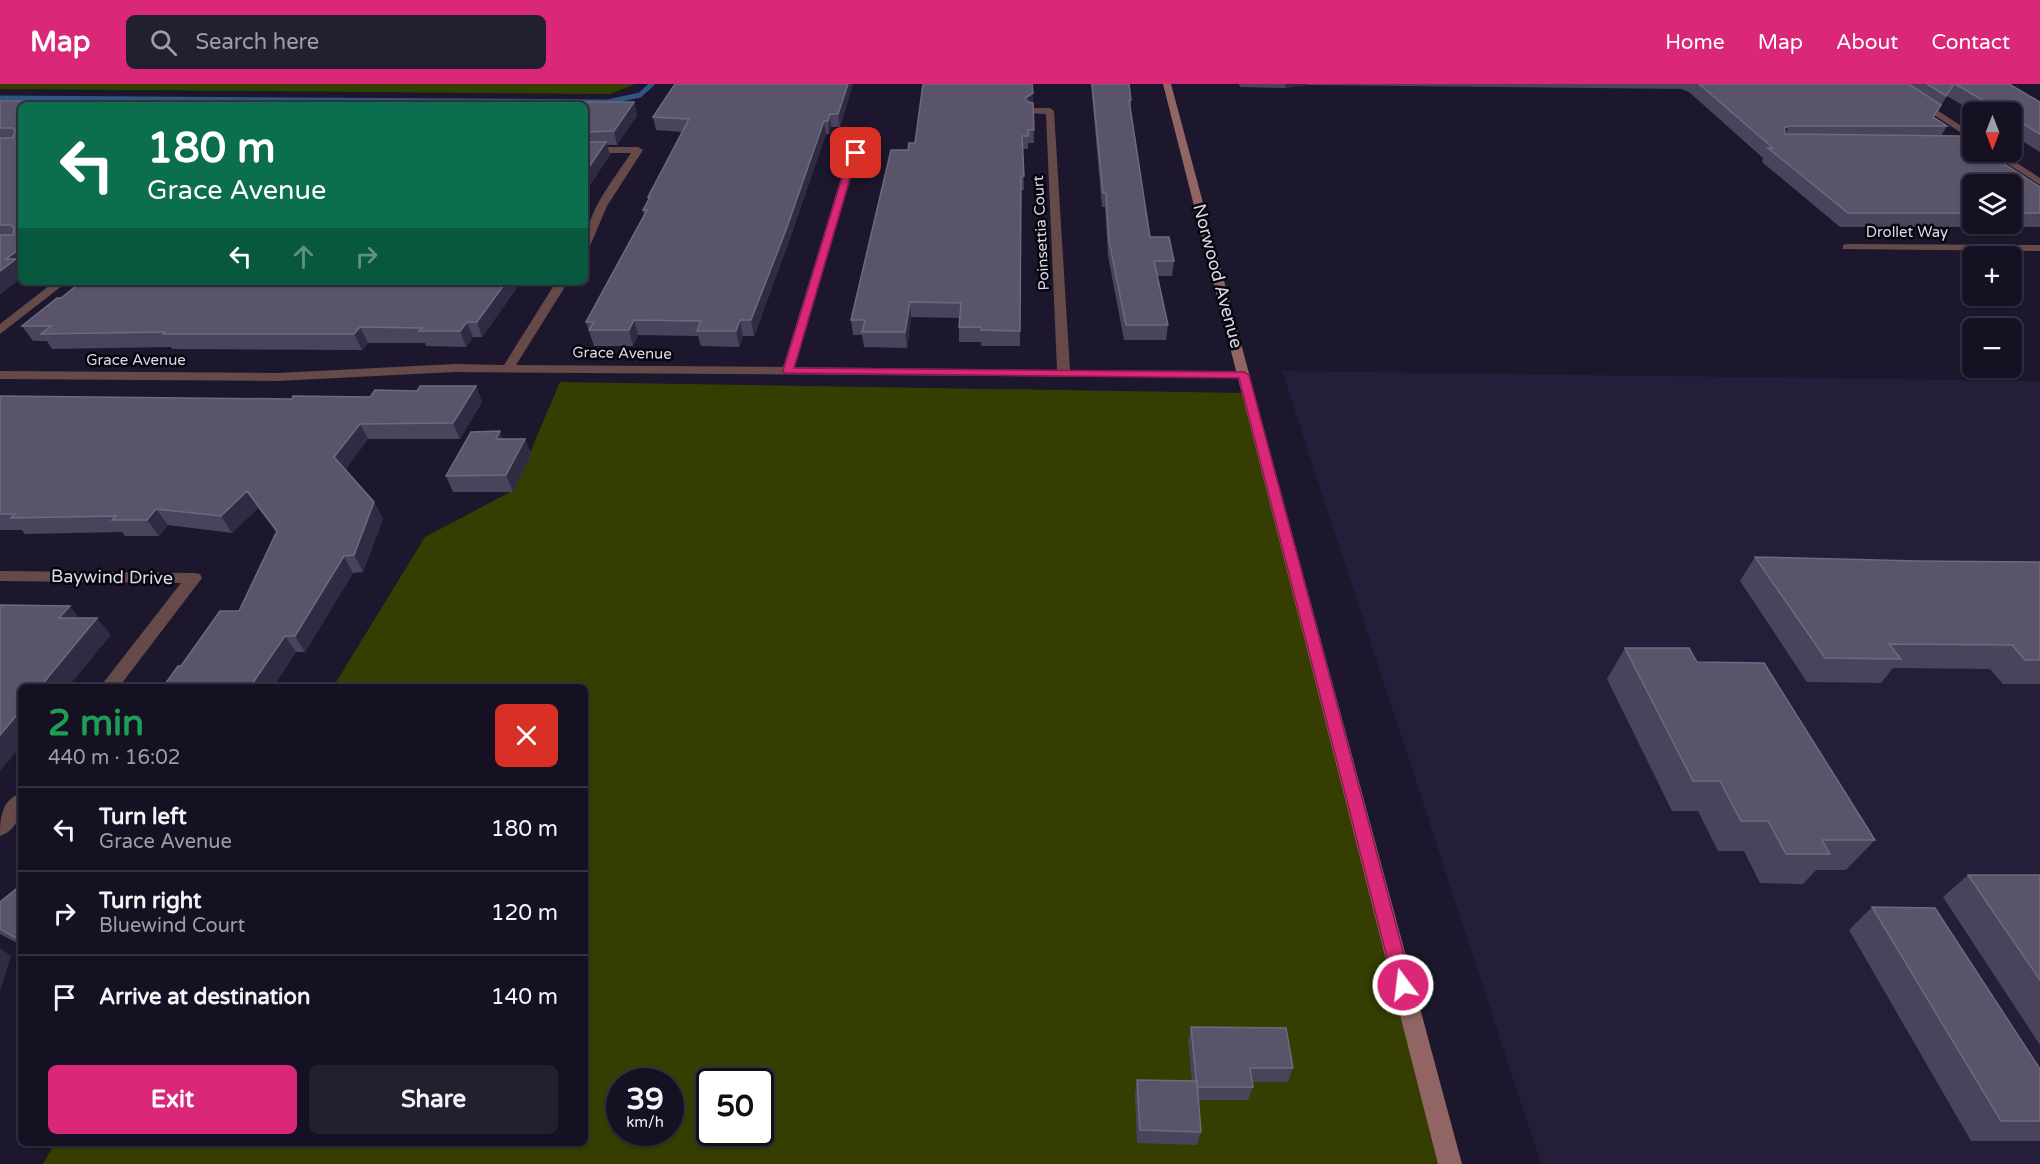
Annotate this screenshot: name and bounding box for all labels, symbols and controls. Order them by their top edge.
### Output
search box [126,15,546,69]
text: Map [30,25,90,59]
icon: search [147,26,180,59]
text: Search here [195,29,319,55]
text: Home [1665,30,1725,55]
text: Map [1758,30,1803,55]
text: About [1836,30,1898,55]
text: Contact [1931,30,2010,55]
north arrow [1962,102,2022,162]
map controls [1962,102,2022,378]
text: 180 m [147,123,276,174]
icon: left [48,126,126,204]
pin [830,127,881,178]
icon: arrive [839,136,872,169]
text: Grace Avenue [147,174,326,207]
button: layers [1962,174,2022,234]
street label: Poinsettia Court [1029,175,1053,291]
street label: Norwood Avenue [1188,201,1248,351]
street label: Drollet Way [1866,223,1948,241]
icon: left [224,240,257,273]
icon: ahead [287,240,320,273]
icon: right [350,240,383,273]
button: + [1962,246,2022,306]
button: − [1962,318,2022,378]
street label: Grace Avenue [572,343,672,363]
street label: Grace Avenue [86,351,186,369]
street label: Baywind Drive [51,565,173,589]
text: 2 min [48,702,144,745]
button: close [495,704,558,767]
text: 440 m · 16:02 [48,746,180,770]
text: Turn left [99,804,187,830]
icon: left [48,813,81,846]
text: 180 m [491,816,558,842]
text: Grace Avenue [99,830,232,854]
text: Turn right [99,888,201,914]
icon: right [48,897,81,930]
text: 120 m [491,900,558,926]
text: Bluewind Court [99,914,245,938]
position arrow [1371,953,1435,1017]
icon: arrive [48,981,81,1014]
text: Arrive at destination [99,984,310,1010]
text: 140 m [491,984,558,1010]
button: Exit [48,1065,297,1134]
button: Share [309,1065,558,1134]
speed limit sign: 50 [696,1068,774,1146]
text: 39 [626,1081,664,1118]
text: km/h [626,1113,664,1131]

